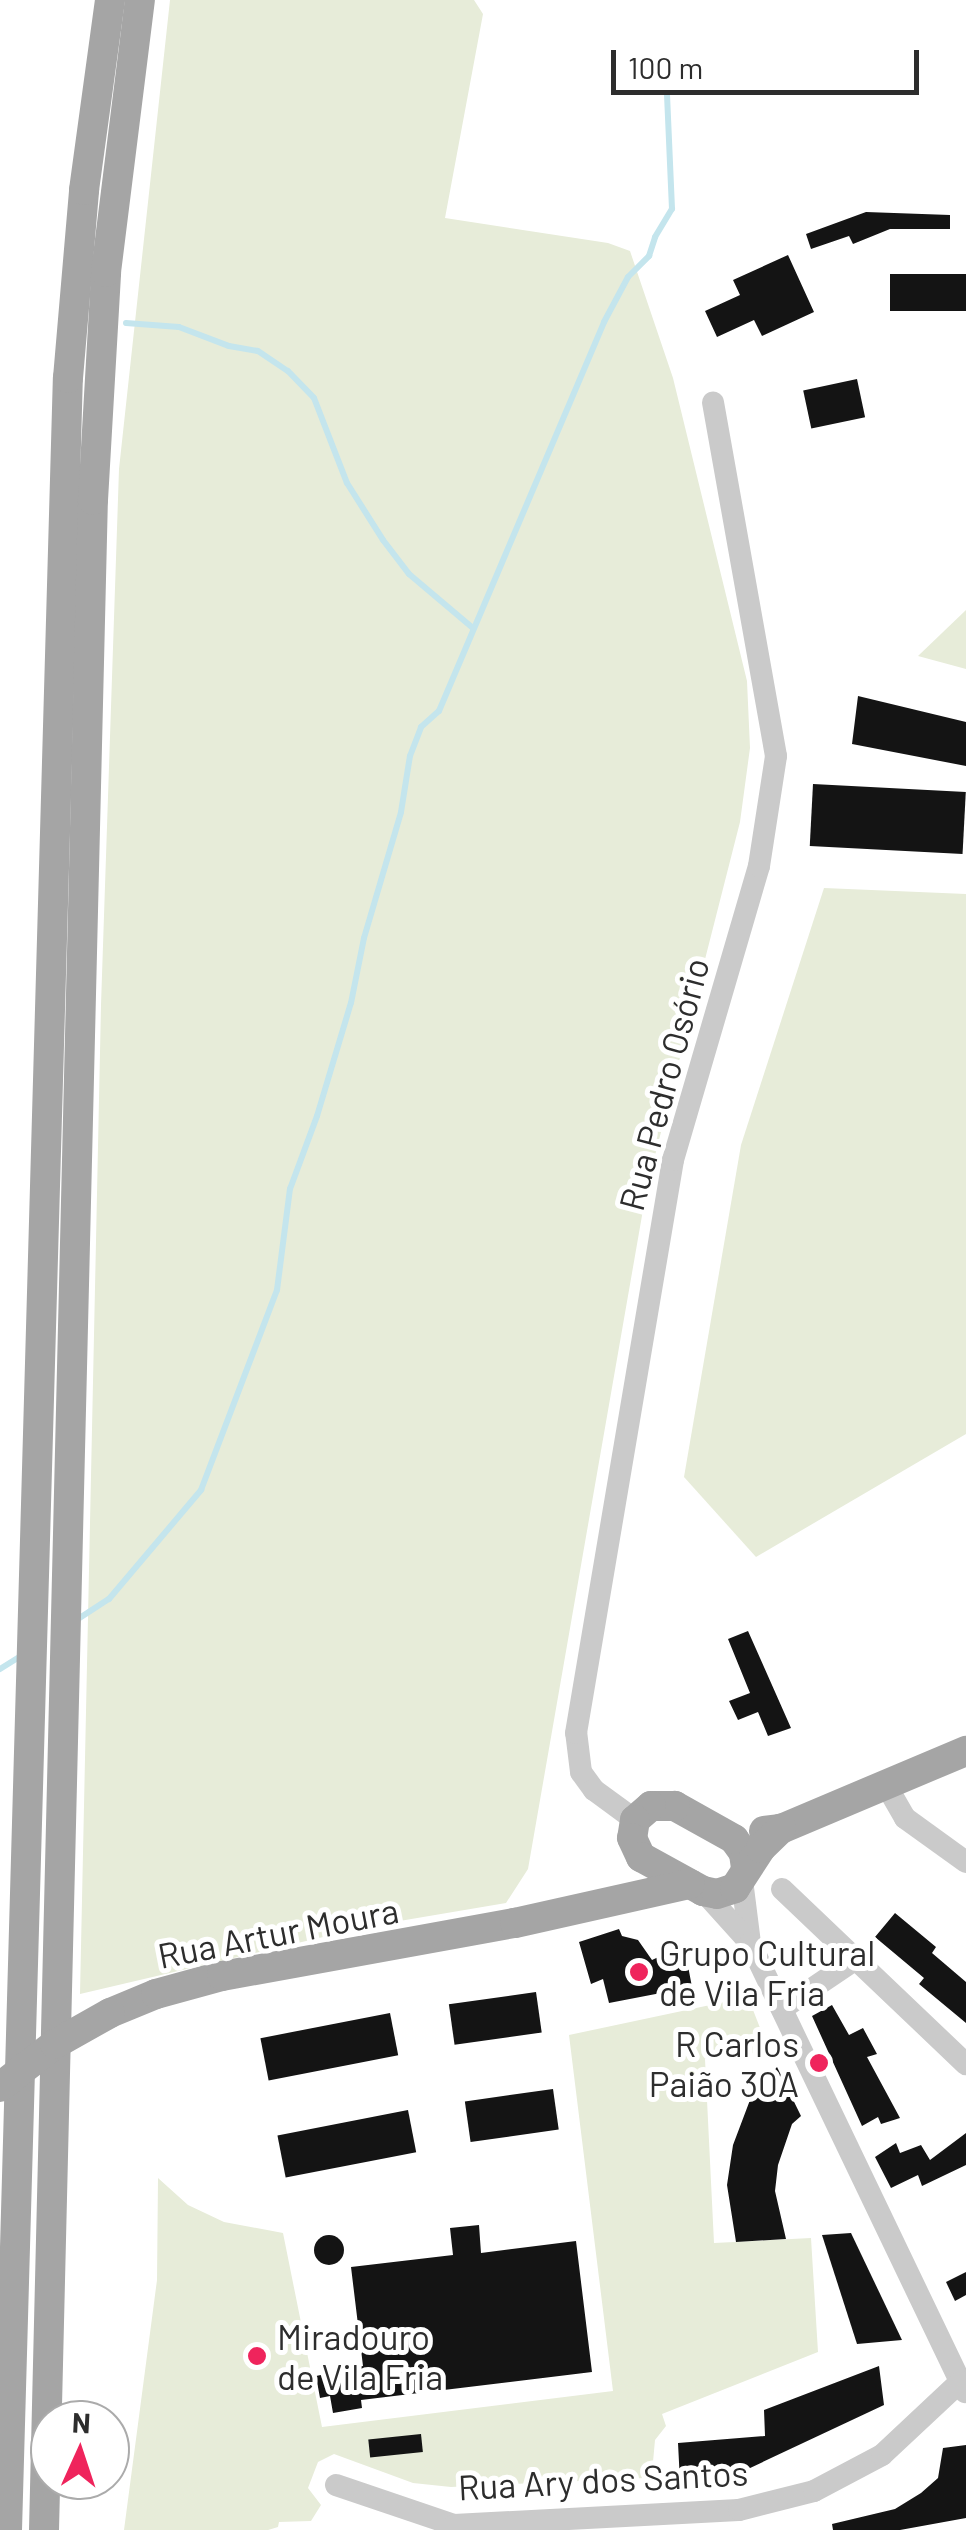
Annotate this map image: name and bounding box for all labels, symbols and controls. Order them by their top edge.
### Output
scale bar [616,30,924,92]
text: 100 m [628,49,703,85]
street label: Rua Pedro Osório [609,953,717,1215]
street label: Rua Artur Moura [154,1888,402,1976]
place label: Grupo Cultural de Vila Fria [659,1931,875,2013]
marker: Grupo Cultural de Vila Fria [628,1961,650,1983]
place label: R Carlos Paião 30A [649,2022,799,2104]
marker: R Carlos Paião 30A [808,2052,830,2074]
place label: Miradouro de Vila Fria [277,2315,443,2397]
marker: Miradouro de Vila Fria [246,2345,268,2367]
north arrow [30,2400,130,2500]
text: N [71,2405,92,2440]
street label: Rua Ary dos Santos [457,2450,749,2508]

